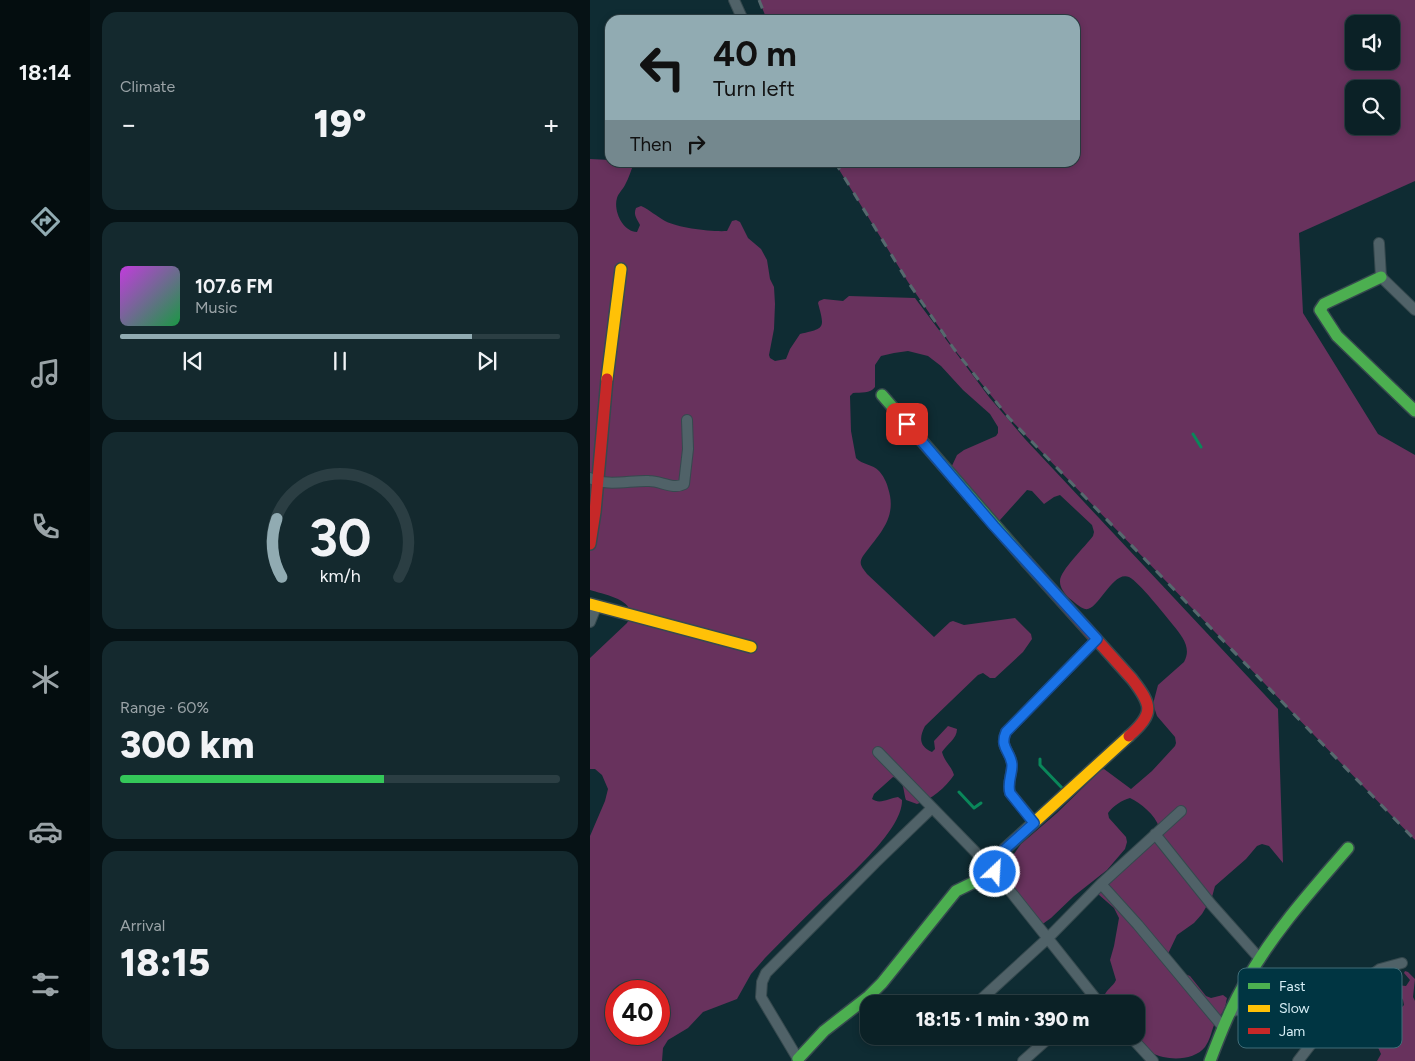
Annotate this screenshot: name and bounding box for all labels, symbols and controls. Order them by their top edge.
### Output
map controls [1345,15,1400,135]
button: sound [1345,15,1400,70]
text: 40 m [713,33,797,75]
icon: left [630,35,695,100]
text: 18:14 [19,59,71,86]
text: Turn left [713,75,795,102]
text: Climate [120,77,175,96]
button: search [1345,80,1400,135]
text: 19° [313,101,367,147]
text: − [120,107,137,141]
text: + [543,107,560,141]
icon: right [682,130,710,158]
text: Then [630,133,672,156]
icon: directions [28,204,63,239]
text: 107.6 FM [195,275,273,298]
text: Music [195,298,237,317]
icon: previous [179,347,207,375]
icon: pause [326,347,354,375]
icon: next [473,347,501,375]
icon: music [28,356,63,391]
pin [886,403,928,445]
icon: arrive [893,410,921,438]
text: 30 [309,507,371,569]
icon: phone [28,509,63,544]
text: km/h [320,565,360,586]
icon: climate [28,662,63,697]
text: Range · 60% [120,698,209,717]
text: 300 km [120,722,255,768]
icon: car [28,814,63,849]
position arrow [968,845,1020,897]
text: Arrival [120,916,165,935]
text: 18:15 [120,940,210,986]
icon: filters [28,967,63,1002]
legend [1238,968,1402,1048]
text: Fast [1279,978,1305,995]
speed limit sign: 40 [605,980,670,1045]
text: Slow [1279,1000,1310,1017]
text: 18:15 · 1 min · 390 m [916,1008,1089,1031]
text: Jam [1279,1023,1305,1040]

